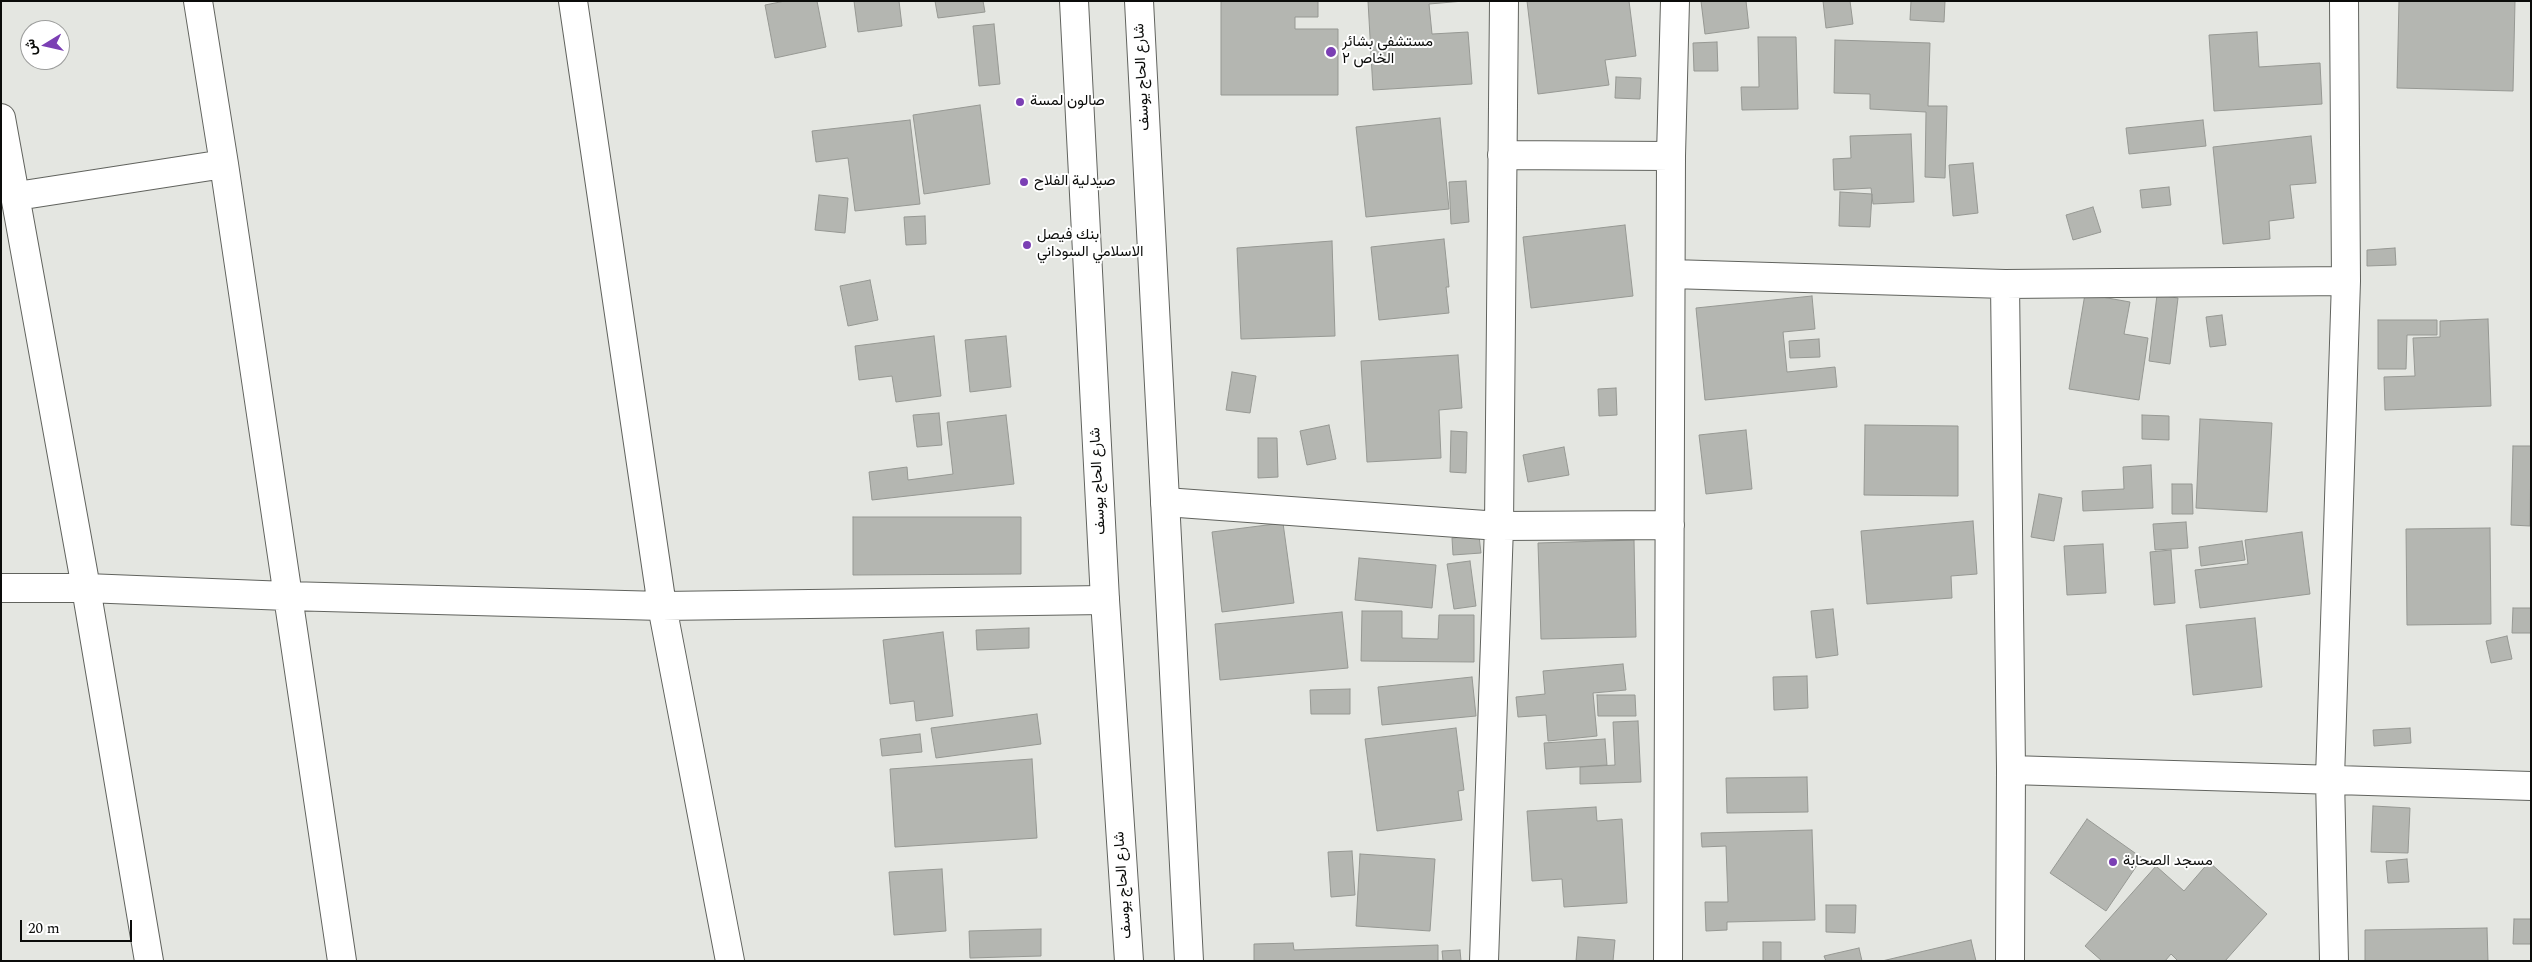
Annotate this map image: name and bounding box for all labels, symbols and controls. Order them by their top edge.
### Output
north arrow [20,20,70,70]
street label: شارع الحاج يوسف [1131,23,1155,131]
place label: مستشفى بشائر الخاص ٢ [1342,34,1433,69]
text: ش [19,37,42,57]
marker: مستشفى بشائر الخاص ٢ [1324,45,1338,59]
place label: صالون لمسة [1030,93,1105,111]
marker: صالون لمسة [1014,96,1026,108]
place label: صيدلية الفلاح [1034,173,1116,191]
marker: صيدلية الفلاح [1018,176,1030,188]
place label: بنك فيصل الاسلامي السوداني [1037,227,1143,262]
marker: بنك فيصل الاسلامي السوداني [1021,239,1033,251]
street label: شارع الحاج يوسف [1087,427,1111,535]
street label: شارع الحاج يوسف [1111,831,1137,939]
place label: مسجد الصحابة [2123,853,2213,871]
marker: مسجد الصحابة [2107,856,2119,868]
scale bar [22,910,135,942]
text: 20 m [28,917,60,940]

